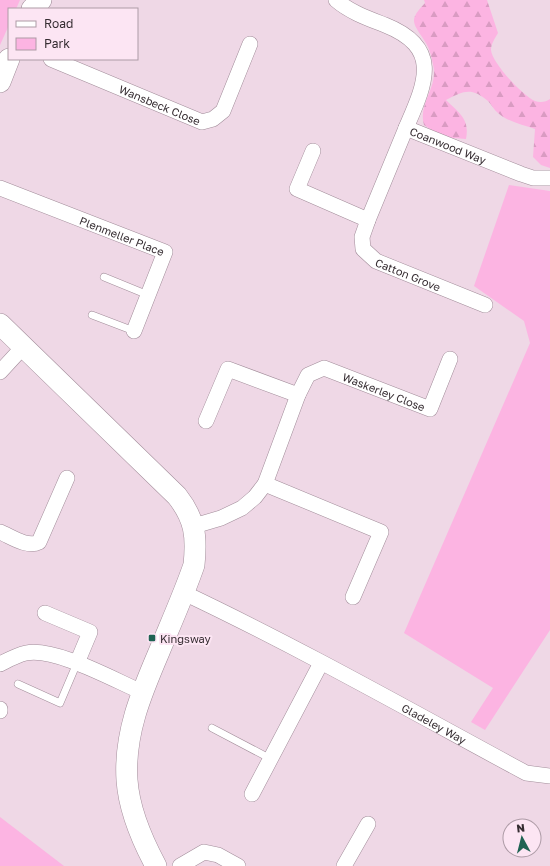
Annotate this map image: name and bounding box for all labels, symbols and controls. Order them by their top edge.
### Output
legend [8,8,138,60]
text: Road [44,16,73,31]
text: Park [44,36,70,51]
street label: Wansbeck Close [117,82,202,127]
street label: Coanwood Way [408,124,488,166]
street label: Plenmeller Place [78,213,166,258]
street label: Catton Grove [374,255,443,293]
street label: Waskerley Close [341,369,427,413]
place label: Kingsway [160,632,211,645]
marker: Kingsway [147,633,157,643]
street label: Gladeley Way [400,700,469,746]
north arrow [502,818,542,858]
text: N [516,821,526,835]

